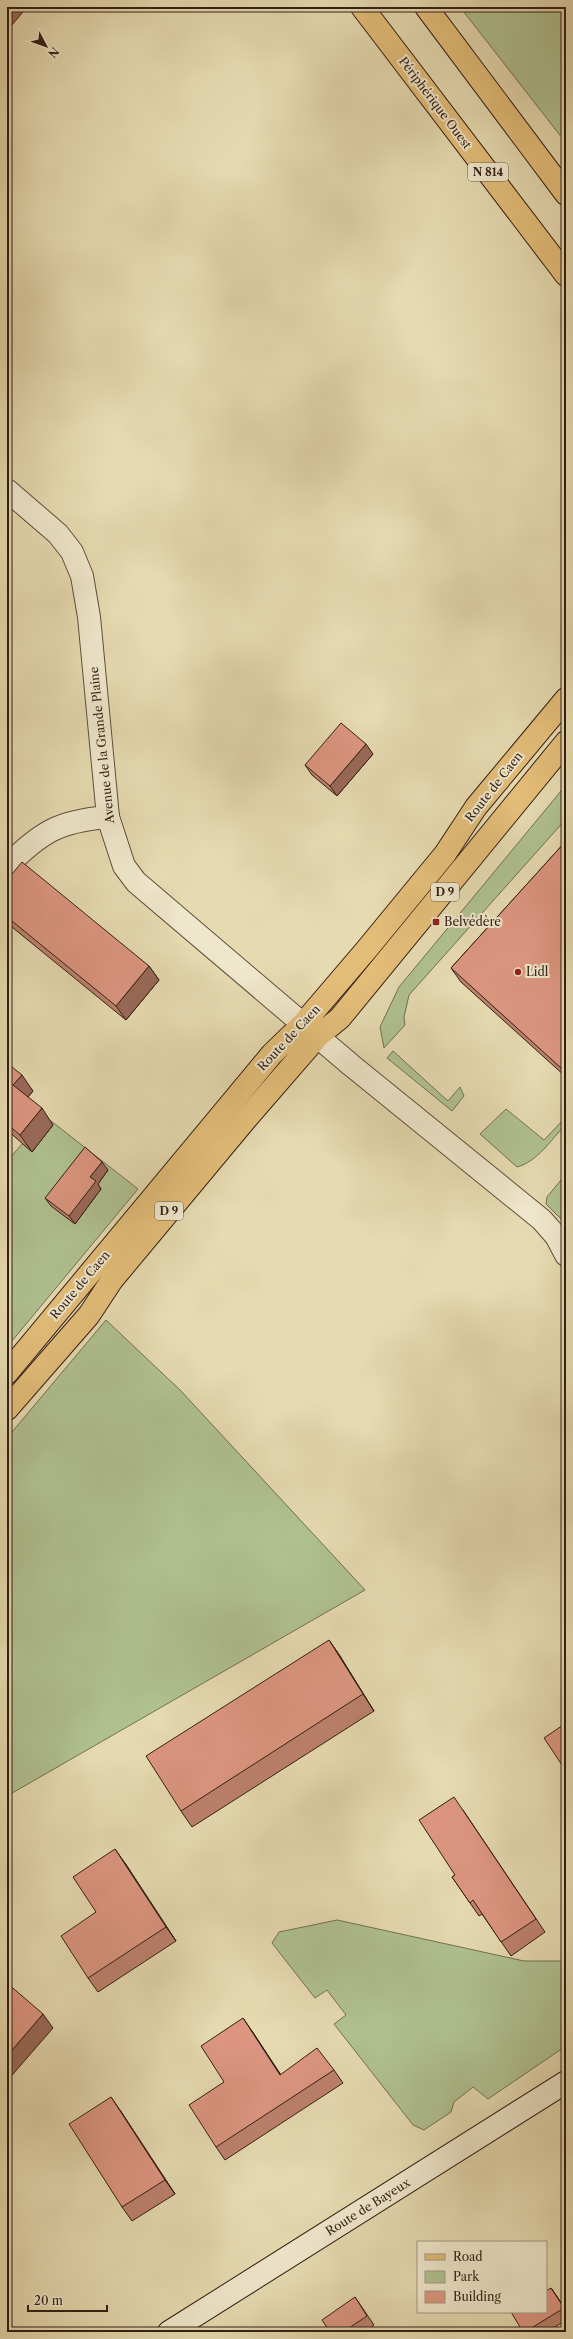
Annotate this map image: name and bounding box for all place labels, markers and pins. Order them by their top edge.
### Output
place label: Belvédère [444,914,501,929]
marker: Belvédère [431,917,441,927]
place label: Lidl [526,964,549,979]
marker: Lidl [513,967,523,977]

